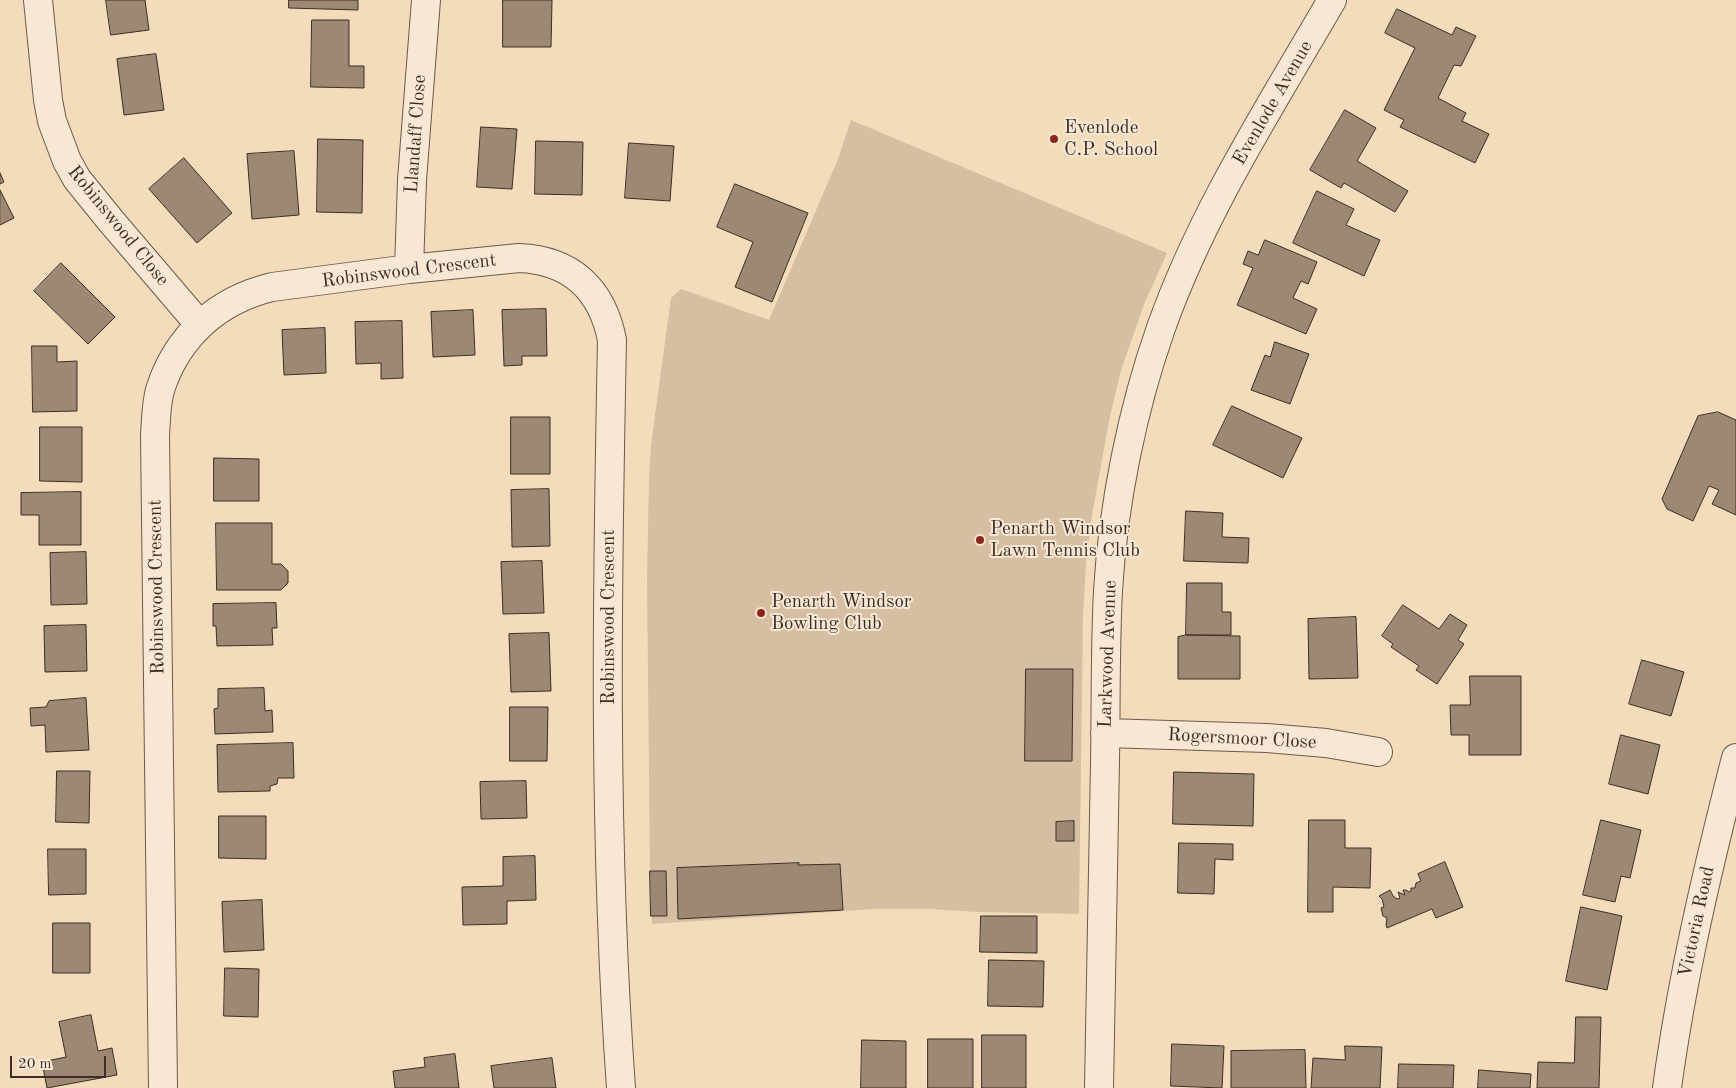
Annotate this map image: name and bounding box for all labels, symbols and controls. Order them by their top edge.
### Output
street label: Evenlode Avenue [1228,37,1318,169]
street label: Llandaff Close [400,74,432,194]
place label: Evenlode C.P. School [1064,117,1158,161]
marker: Evenlode C.P. School [1048,133,1060,145]
street label: Robinswood Close [62,161,174,291]
street label: Robinswood Crescent [320,249,498,293]
street label: Robinswood Crescent [144,499,170,675]
place label: Penarth Windsor Lawn Tennis Club [990,518,1140,562]
street label: Robinswood Crescent [598,529,620,705]
marker: Penarth Windsor Lawn Tennis Club [974,534,986,546]
street label: Larkwood Avenue [1094,580,1122,728]
place label: Penarth Windsor Bowling Club [771,591,912,635]
marker: Penarth Windsor Bowling Club [755,607,767,619]
street label: Rogersmoor Close [1167,724,1317,754]
street label: Victoria Road [1674,864,1720,980]
scale bar [12,1046,109,1078]
text: 20 m [18,1057,52,1072]

